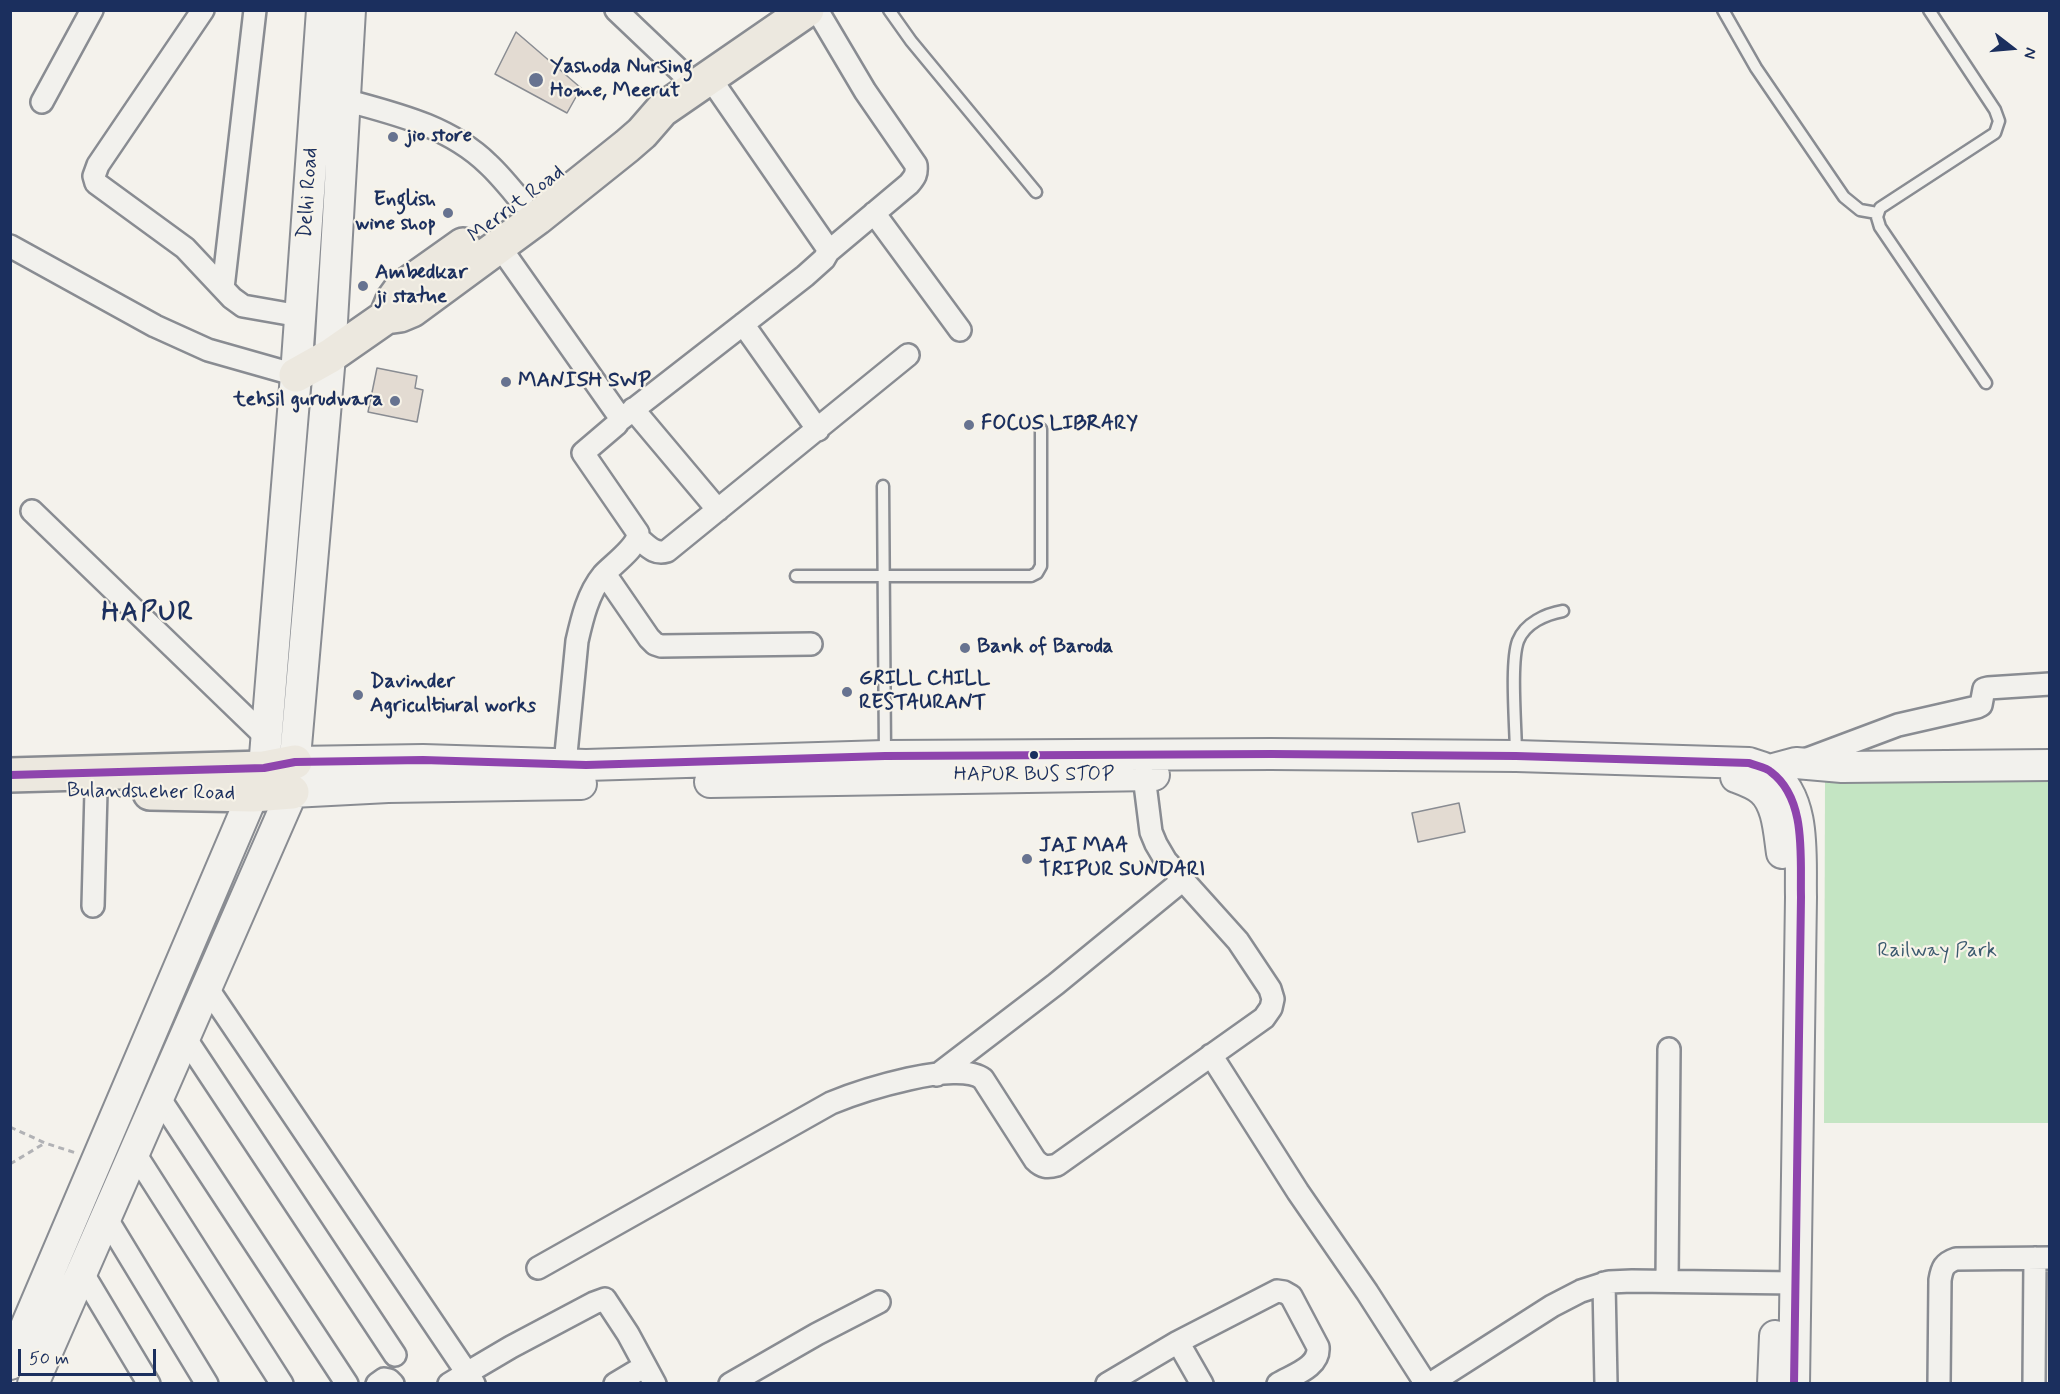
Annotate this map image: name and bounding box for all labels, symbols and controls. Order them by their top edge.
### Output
north arrow [1982,18,2042,78]
text: N [2018,45,2041,61]
place label: Yashoda Nursing Home, Meerut [550,55,693,105]
marker: Yashoda Nursing Home, Meerut [527,71,545,89]
place label: jio store [405,124,472,150]
marker: jio store [386,130,400,144]
street label: Delhi Road [293,147,325,239]
street label: Merrut Road [464,161,570,249]
place label: English wine shop [355,188,436,238]
marker: English wine shop [441,206,455,220]
place label: Ambedkar ji statue [375,261,468,311]
marker: Ambedkar ji statue [356,279,370,293]
place label: MANISH SWP [518,369,651,395]
marker: MANISH SWP [499,375,513,389]
place label: tehsil gurudwara [233,388,383,414]
marker: tehsil gurudwara [388,394,402,408]
place label: FOCUS LIBRARY [981,412,1138,438]
marker: FOCUS LIBRARY [962,418,976,432]
district label: HAPUR [101,598,195,630]
place label: Bank of Baroda [977,635,1113,661]
marker: Bank of Baroda [958,641,972,655]
place label: GRILL CHILL RESTAURANT [859,667,990,717]
place label: Davinder Agricultiural works [370,670,536,720]
marker: GRILL CHILL RESTAURANT [840,685,854,699]
marker: Davinder Agricultiural works [351,688,365,702]
marker: HAPUR BUS STOP [1028,749,1040,761]
place label: HAPUR BUS STOP [954,764,1114,788]
street label: Bulandsheher Road [67,779,235,807]
place label: JAI MAA TRIPUR SUNDARI [1039,834,1205,884]
marker: JAI MAA TRIPUR SUNDARI [1020,852,1034,866]
park label: Railway Park [1877,939,1997,965]
scale bar [21,1337,159,1375]
text: 50 m [29,1347,69,1371]

